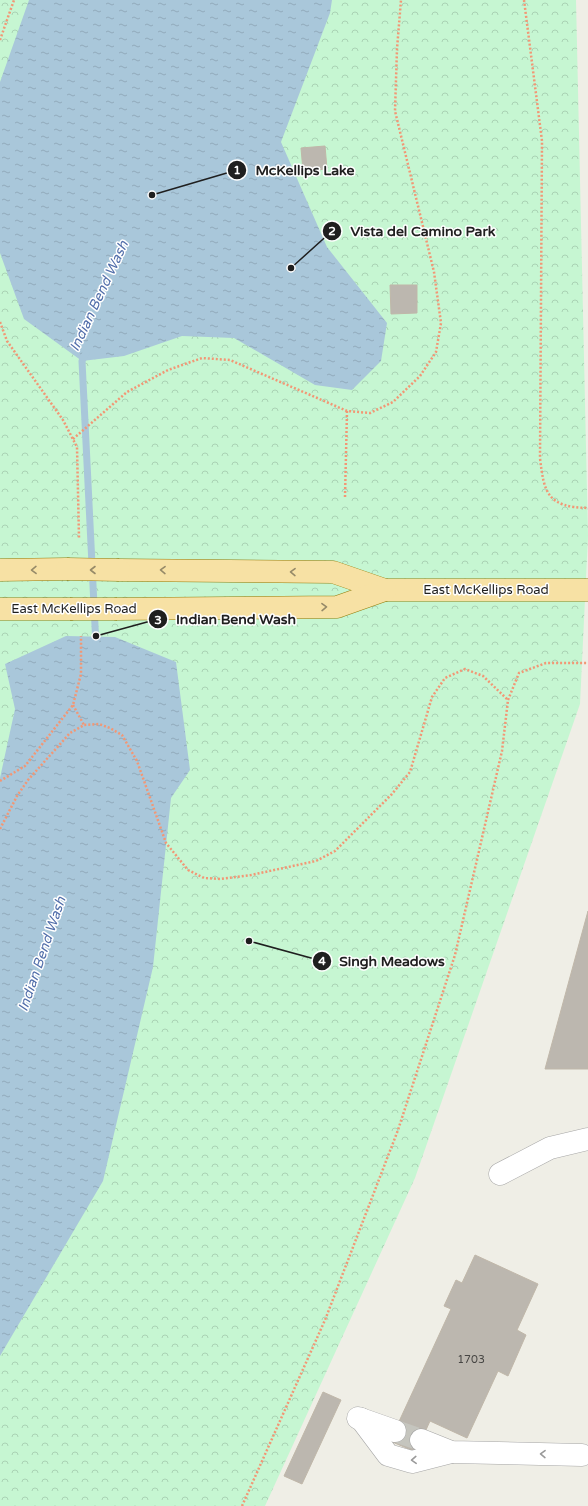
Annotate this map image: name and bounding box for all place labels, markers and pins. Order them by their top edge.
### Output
callout: McKellips Lake [227,157,363,183]
callout: Vista del Camino Park [322,218,503,244]
callout: Indian Bend Wash [148,606,304,632]
callout: Singh Meadows [312,948,453,974]

